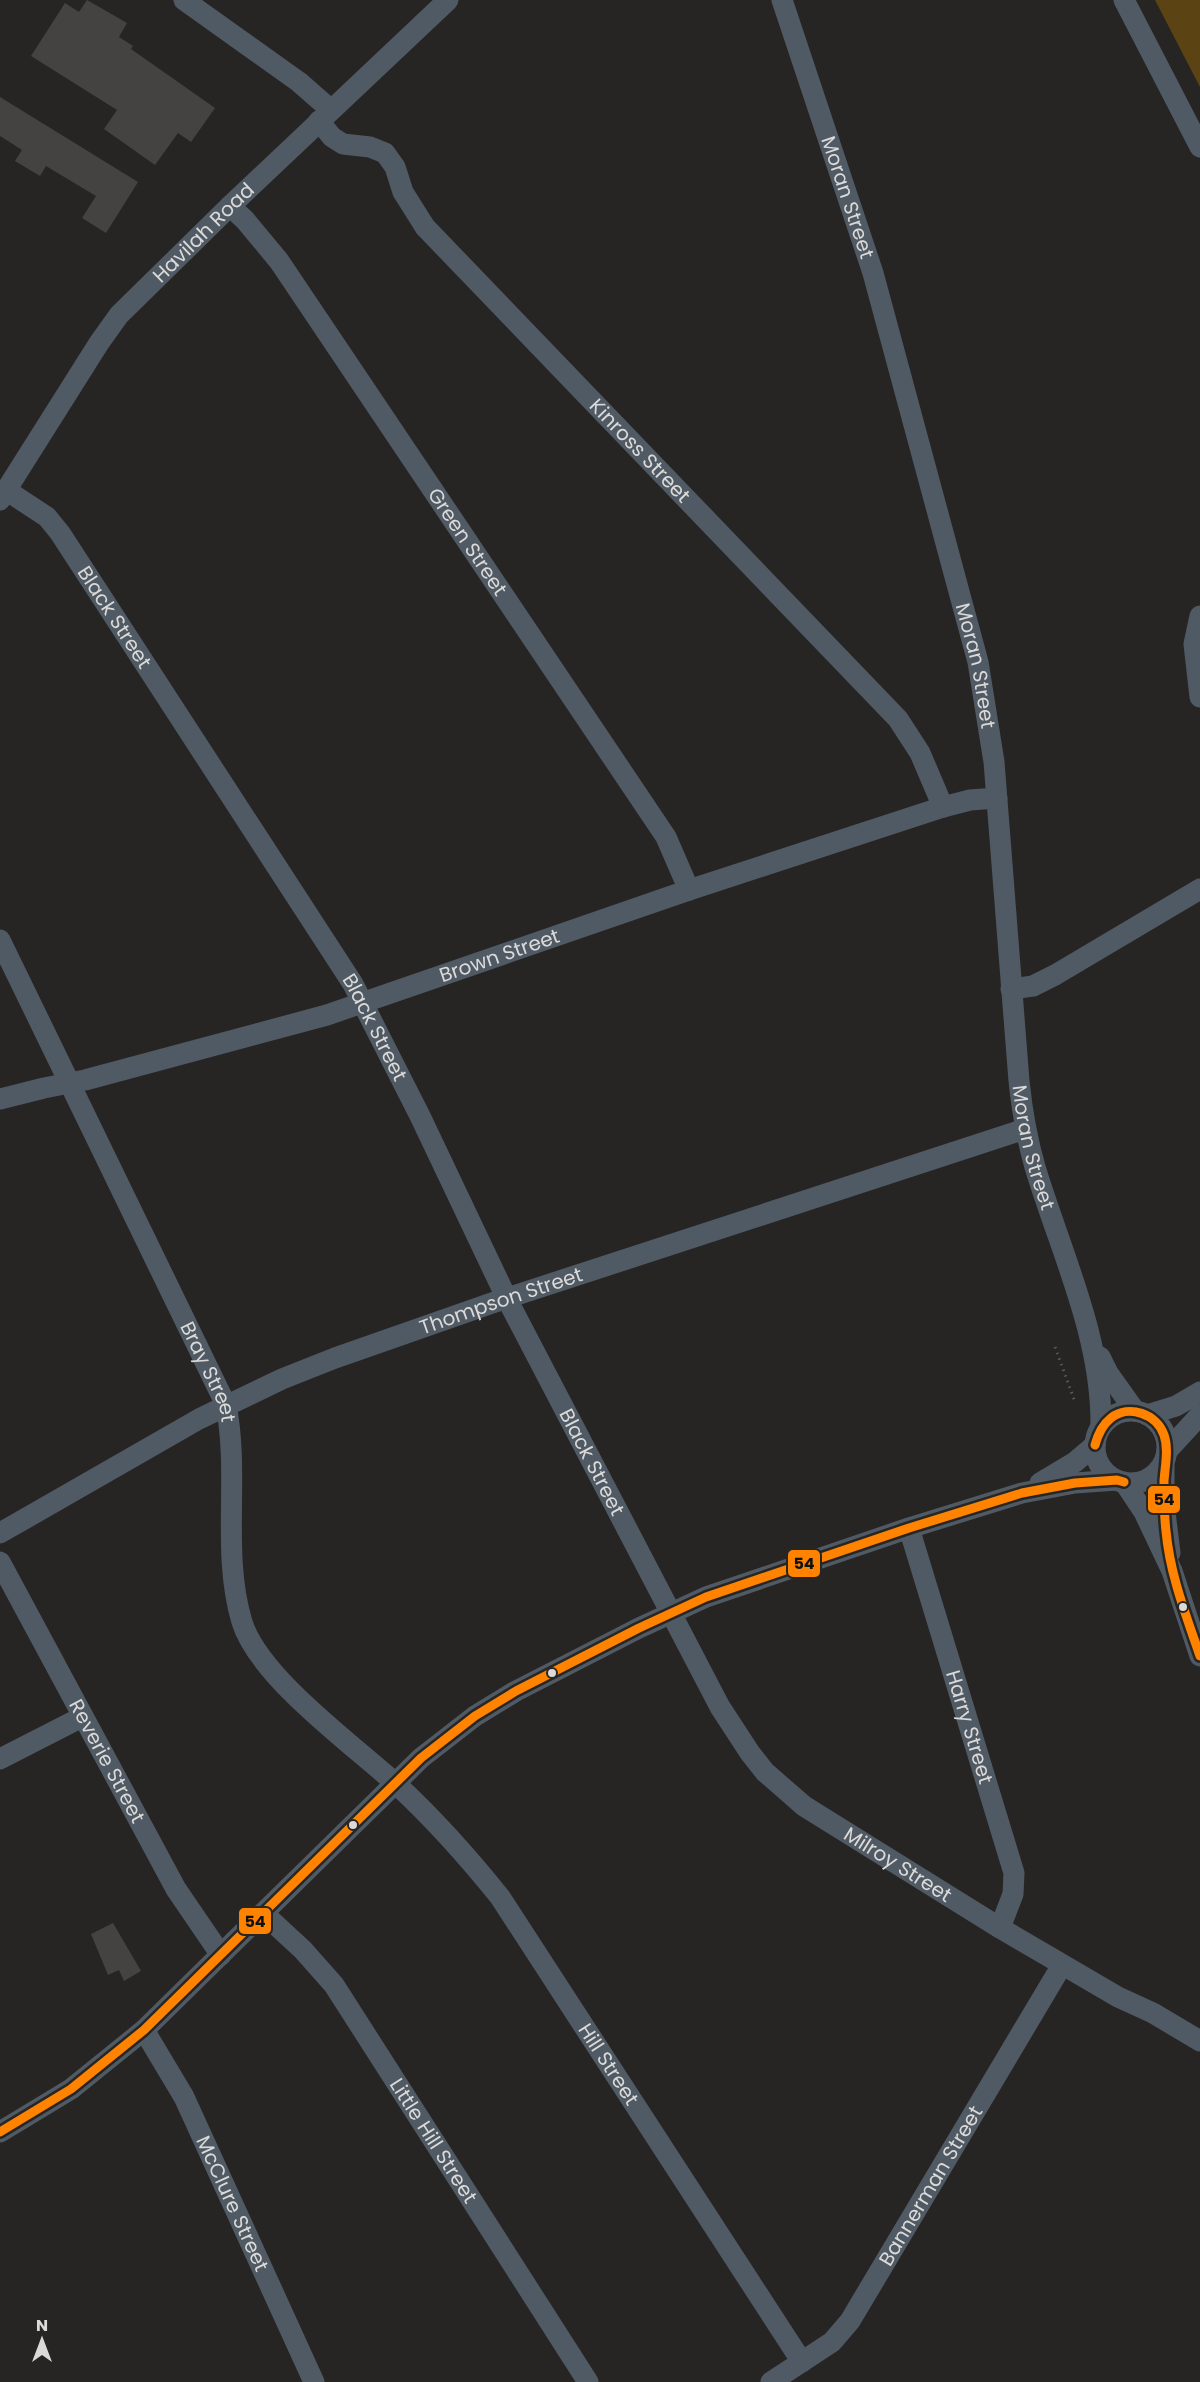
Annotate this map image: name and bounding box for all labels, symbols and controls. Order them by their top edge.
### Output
street label: Moran Street [814,132,881,262]
street label: Havilah Road [146,176,260,289]
street label: Kinross Street [583,392,697,509]
street label: Green Street [421,482,514,601]
street label: Black Street [71,560,158,674]
street label: Moran Street [949,600,1002,731]
street label: Brown Street [435,922,563,989]
street label: Black Street [336,968,414,1086]
street label: Moran Street [1005,1083,1062,1214]
street label: Thompson Street [416,1260,586,1341]
street label: Bray Street [174,1317,243,1424]
street label: Black Street [553,1404,632,1520]
line badge: 54 [1147,1485,1181,1514]
text: 54 [1153,1488,1175,1511]
line badge: 54 [787,1549,821,1578]
text: 54 [793,1552,815,1575]
unlabelled marker [1177,1601,1189,1613]
unlabelled marker [546,1667,558,1679]
street label: Harry Street [939,1667,1000,1787]
street label: Reverie Street [62,1694,152,1828]
unlabelled marker [347,1819,359,1831]
street label: Milroy Street [839,1820,957,1909]
line badge: 54 [238,1907,272,1935]
text: 54 [244,1910,266,1933]
street label: Hill Street [572,2018,646,2111]
street label: Little Hill Street [383,2073,484,2209]
street label: Bannerman Street [872,2100,989,2271]
street label: McClure Street [189,2131,276,2276]
north arrow [12,2310,72,2370]
text: N [36,2314,48,2337]

